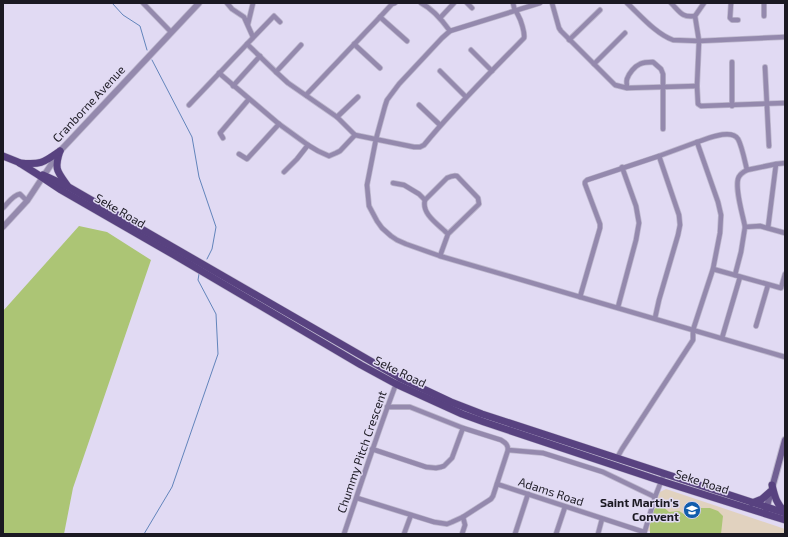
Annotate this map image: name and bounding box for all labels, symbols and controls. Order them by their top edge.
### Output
street label: Cranborne Avenue [49,62,127,145]
street label: Seke Road [93,190,148,230]
street label: Seke Road [372,353,429,390]
street label: Chummy Pitch Crescent [334,388,389,515]
street label: Seke Road [674,466,731,496]
street label: Adams Road [517,474,586,508]
place label: Saint Martin's Convent [600,495,679,523]
school or university icon: Saint Martin's Convent [682,500,702,520]

